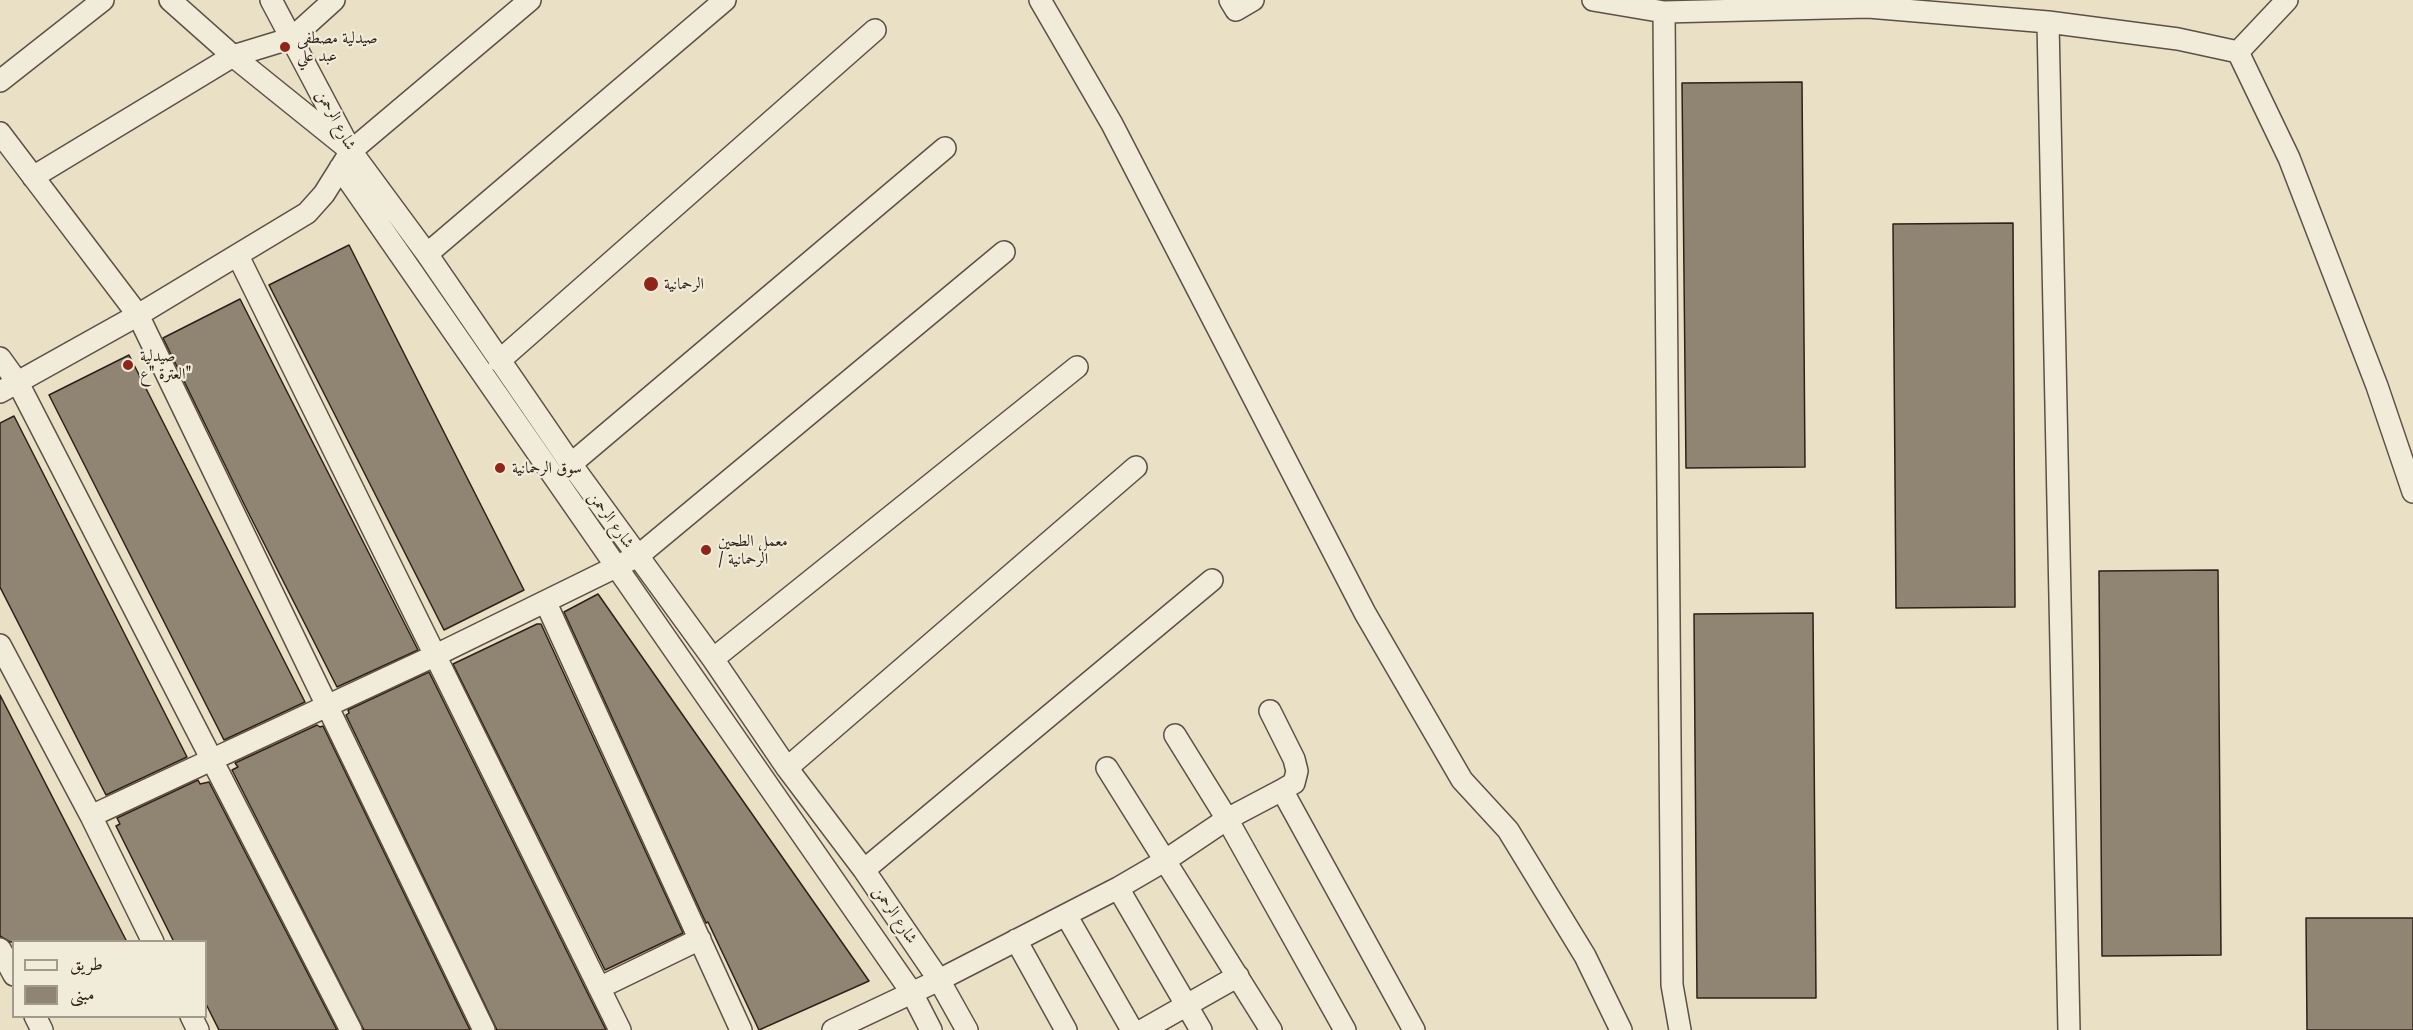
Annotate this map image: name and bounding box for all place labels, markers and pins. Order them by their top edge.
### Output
place label: صيدلية مصطفى عبد علي [297,28,378,66]
marker: صيدلية مصطفى عبد علي [278,40,292,54]
place label: الرحمانية [664,274,704,294]
marker: الرحمانية [642,275,660,293]
place label: صيدلية العترة "ع" [140,346,191,384]
marker: صيدلية العترة "ع" [121,358,135,372]
place label: سوق الرحمانية [512,458,582,478]
marker: سوق الرحمانية [493,461,507,475]
place label: معمل الطحين / الرحمانية [718,531,788,569]
marker: معمل الطحين / الرحمانية [699,543,713,557]

